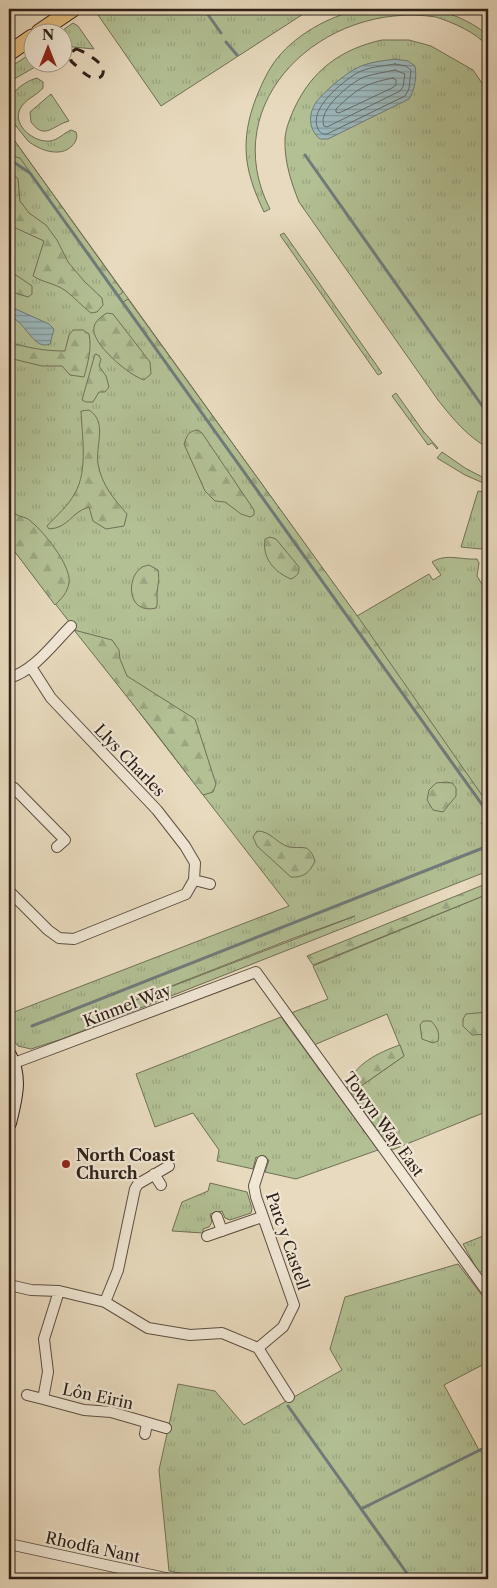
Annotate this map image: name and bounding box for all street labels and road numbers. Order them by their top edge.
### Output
street label: Llys Charles [90,720,170,800]
street label: Kinmel Way [80,979,175,1031]
street label: Towyn Way East [339,1068,429,1180]
street label: Parc y Castell [262,1190,314,1293]
street label: Lôn Eirin [61,1379,135,1413]
street label: Rhodfa Nant [44,1527,143,1567]

